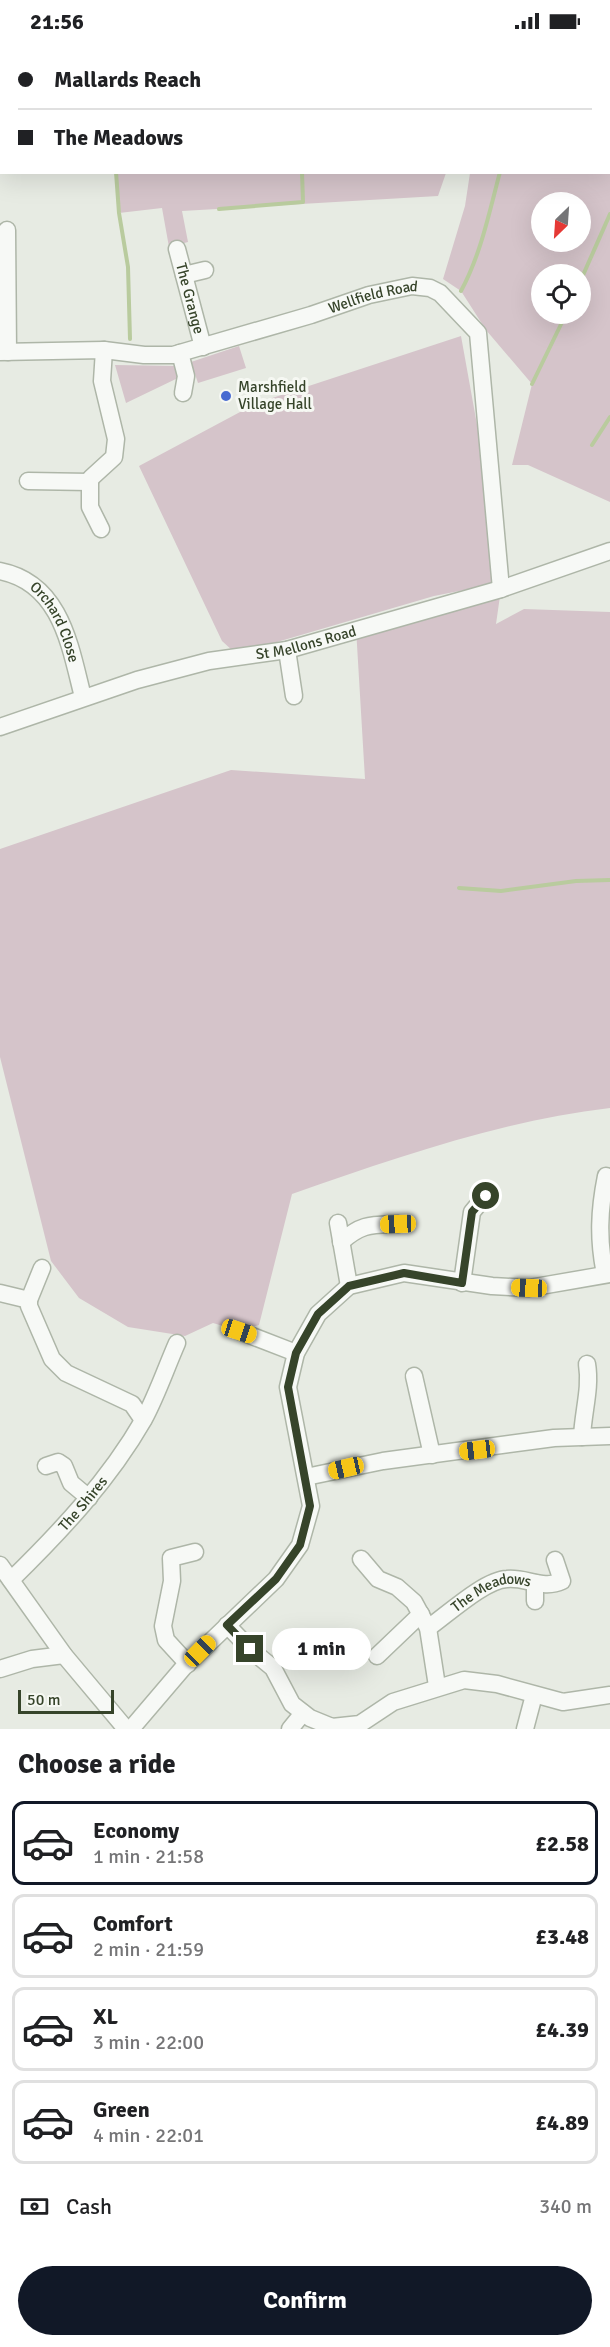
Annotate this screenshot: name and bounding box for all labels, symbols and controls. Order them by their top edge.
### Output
text: 21:56 [30,8,84,35]
text: Mallards Reach [54,66,201,93]
text: The Meadows [54,124,183,151]
north arrow [531,192,591,252]
map controls [531,192,591,324]
street label: The Grange [172,261,208,336]
button: locate [531,264,591,324]
street label: Wellfield Road [326,277,419,317]
place label: Marshfield Village Hall [238,378,312,413]
marker: Marshfield Village Hall [219,389,233,403]
street label: Orchard Close [26,578,83,664]
street label: St Mellons Road [254,622,358,663]
route start [472,1182,499,1209]
car [380,1214,416,1234]
car [511,1278,547,1298]
car [219,1317,259,1345]
car [458,1439,496,1461]
car [326,1455,366,1481]
street label: The Shires [55,1472,112,1535]
street label: The Meadows [447,1570,534,1616]
callout: 1 min [271,1628,370,1670]
car [181,1632,219,1670]
route end [236,1635,263,1662]
text: 1 min [297,1636,346,1661]
scale bar [18,1687,114,1714]
text: 50 m [27,1690,61,1710]
text: Choose a ride [18,1748,176,1781]
icon: car [21,1816,75,1870]
text: Economy [93,1817,179,1844]
text: £2.58 [535,1830,589,1857]
text: 1 min · 21:58 [93,1844,204,1869]
icon: car [21,1909,75,1963]
text: Comfort [93,1910,173,1937]
text: £3.48 [535,1923,589,1950]
text: 2 min · 21:59 [93,1937,204,1962]
icon: car [21,2002,75,2056]
text: XL [93,2003,118,2030]
text: £4.39 [535,2016,589,2043]
text: 3 min · 22:00 [93,2030,204,2055]
icon: car [21,2095,75,2149]
text: Green [93,2096,150,2123]
text: £4.89 [535,2109,589,2136]
text: 4 min · 22:01 [93,2123,204,2148]
icon: cash [18,2190,51,2223]
text: Cash [66,2193,112,2220]
text: 340 m [539,2194,592,2219]
button: Confirm [18,2266,592,2335]

